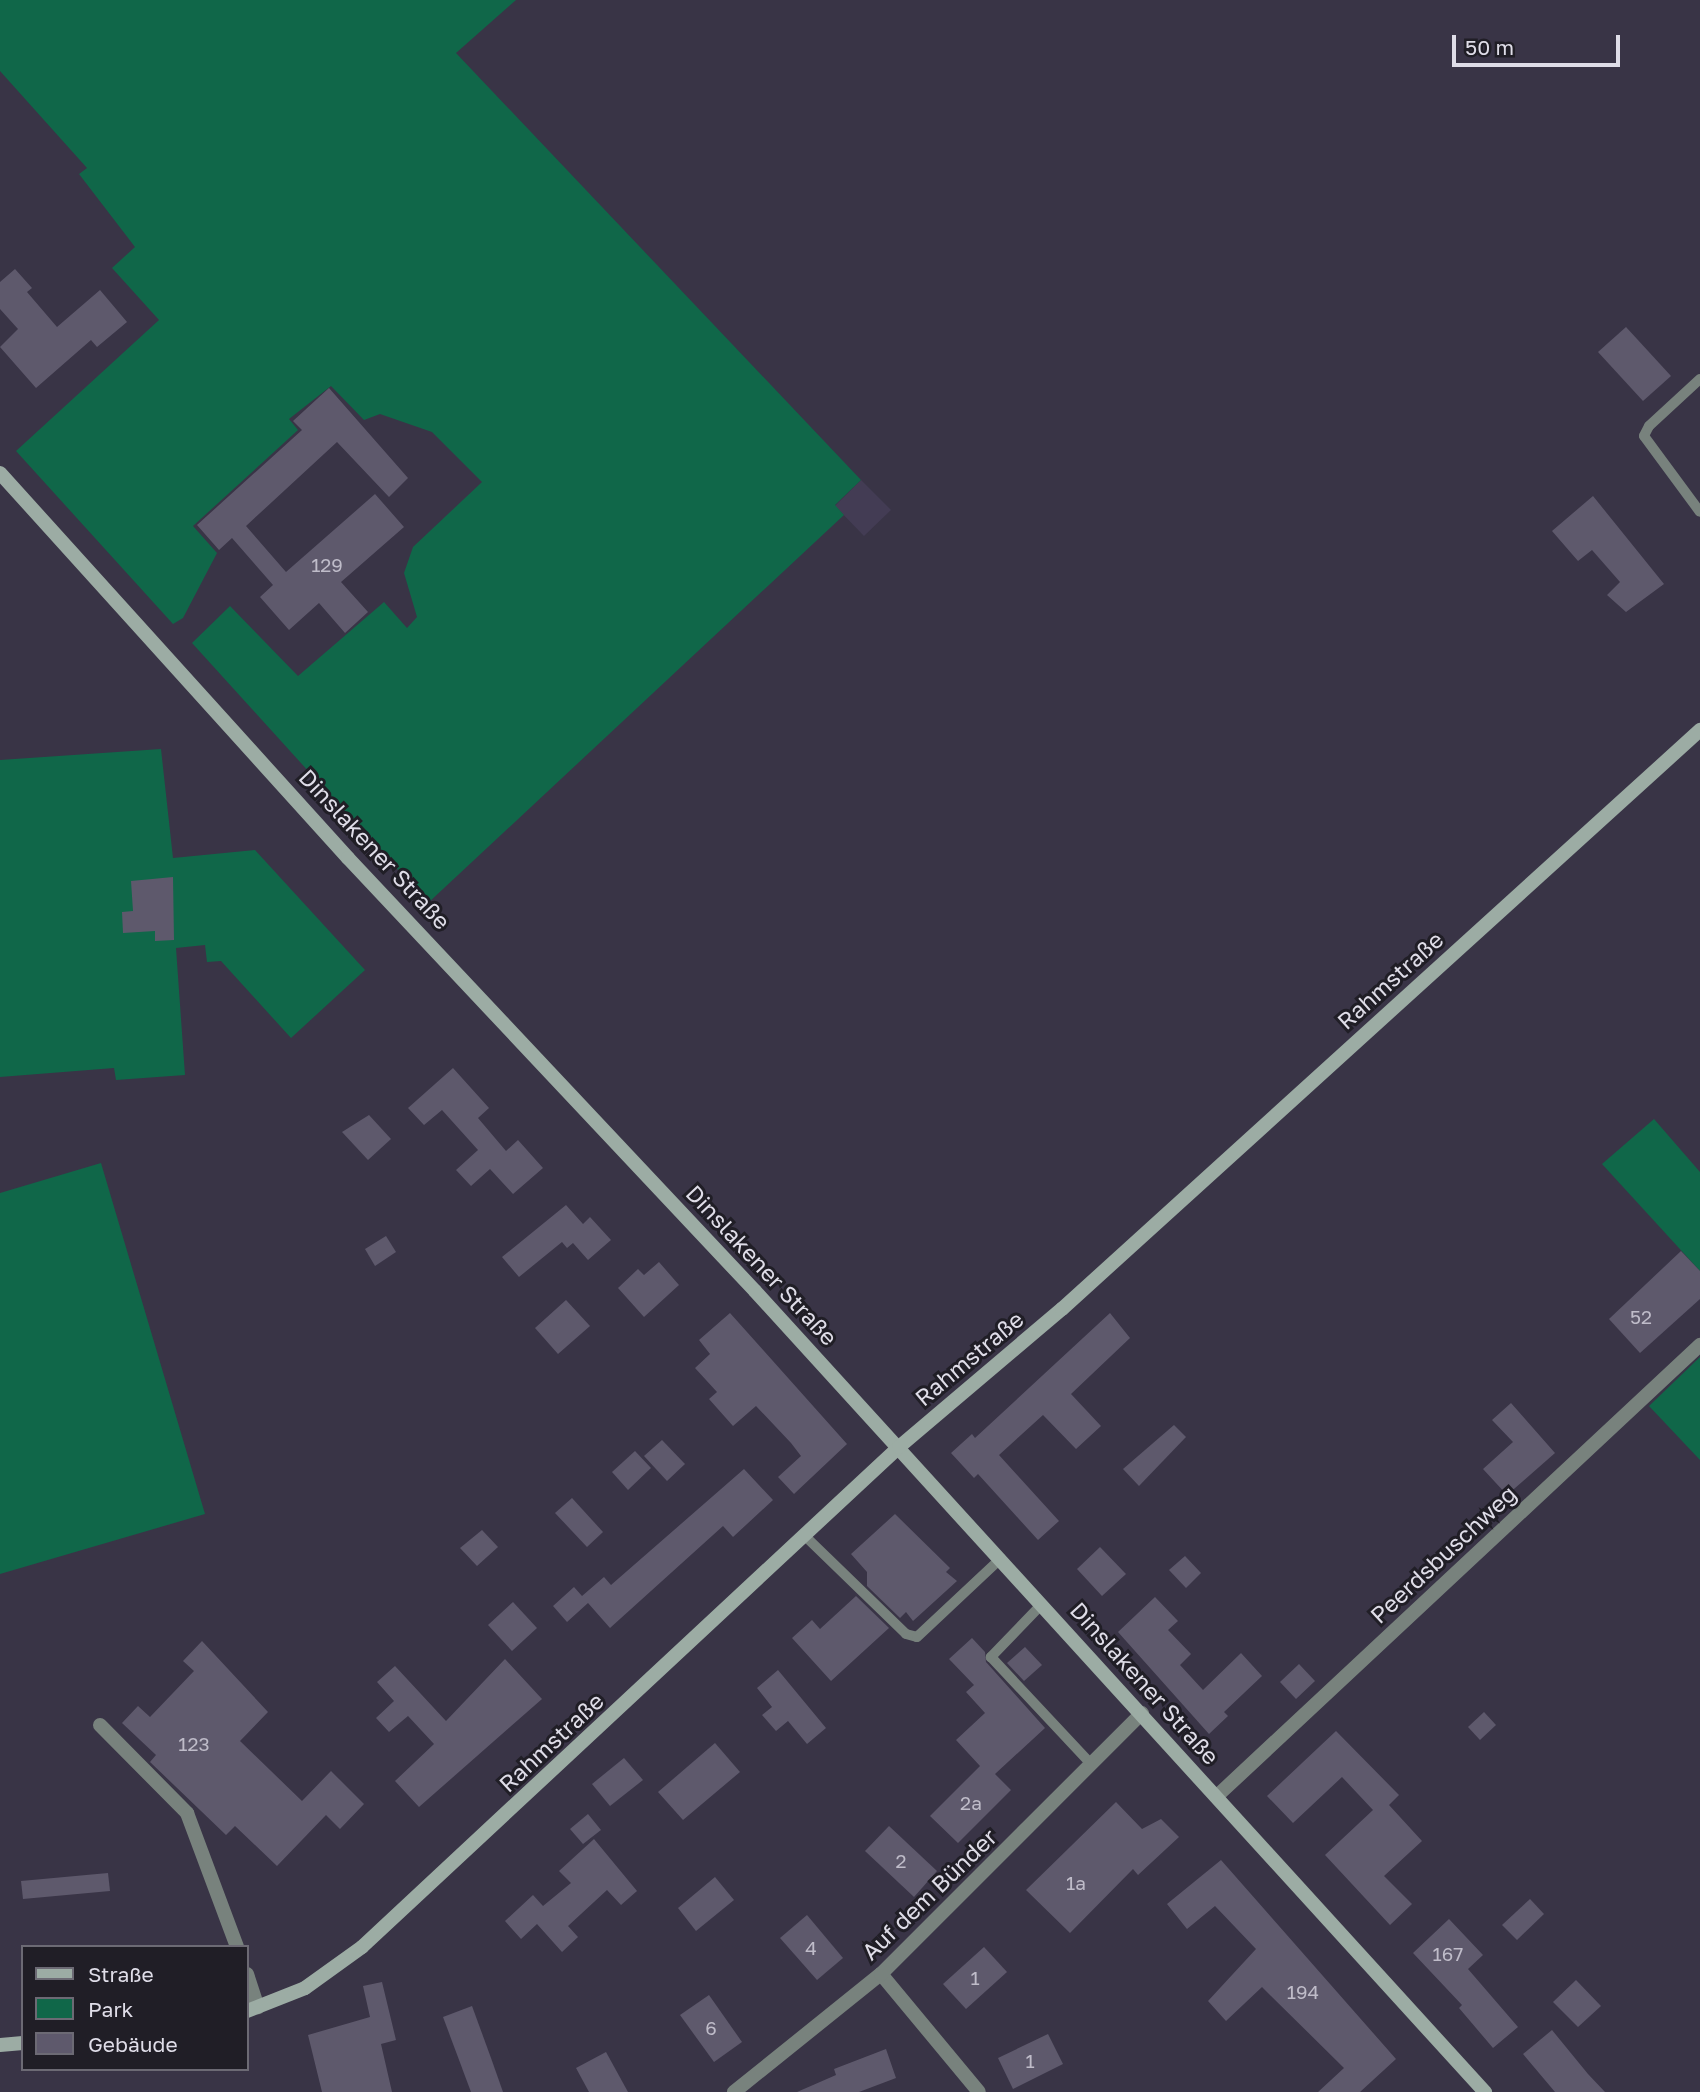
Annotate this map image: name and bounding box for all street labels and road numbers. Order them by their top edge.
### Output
street label: Dinslakener Straße [294,763,456,935]
street label: Rahmstraße [1331,925,1449,1035]
street label: Dinslakener Straße [681,1179,843,1351]
street label: Rahmstraße [909,1305,1029,1411]
street label: Peerdsbuschweg [1364,1479,1522,1629]
street label: Dinslakener Straße [1065,1596,1225,1770]
street label: Rahmstraße [493,1687,609,1797]
street label: Auf dem Bünder [856,1823,1002,1965]

